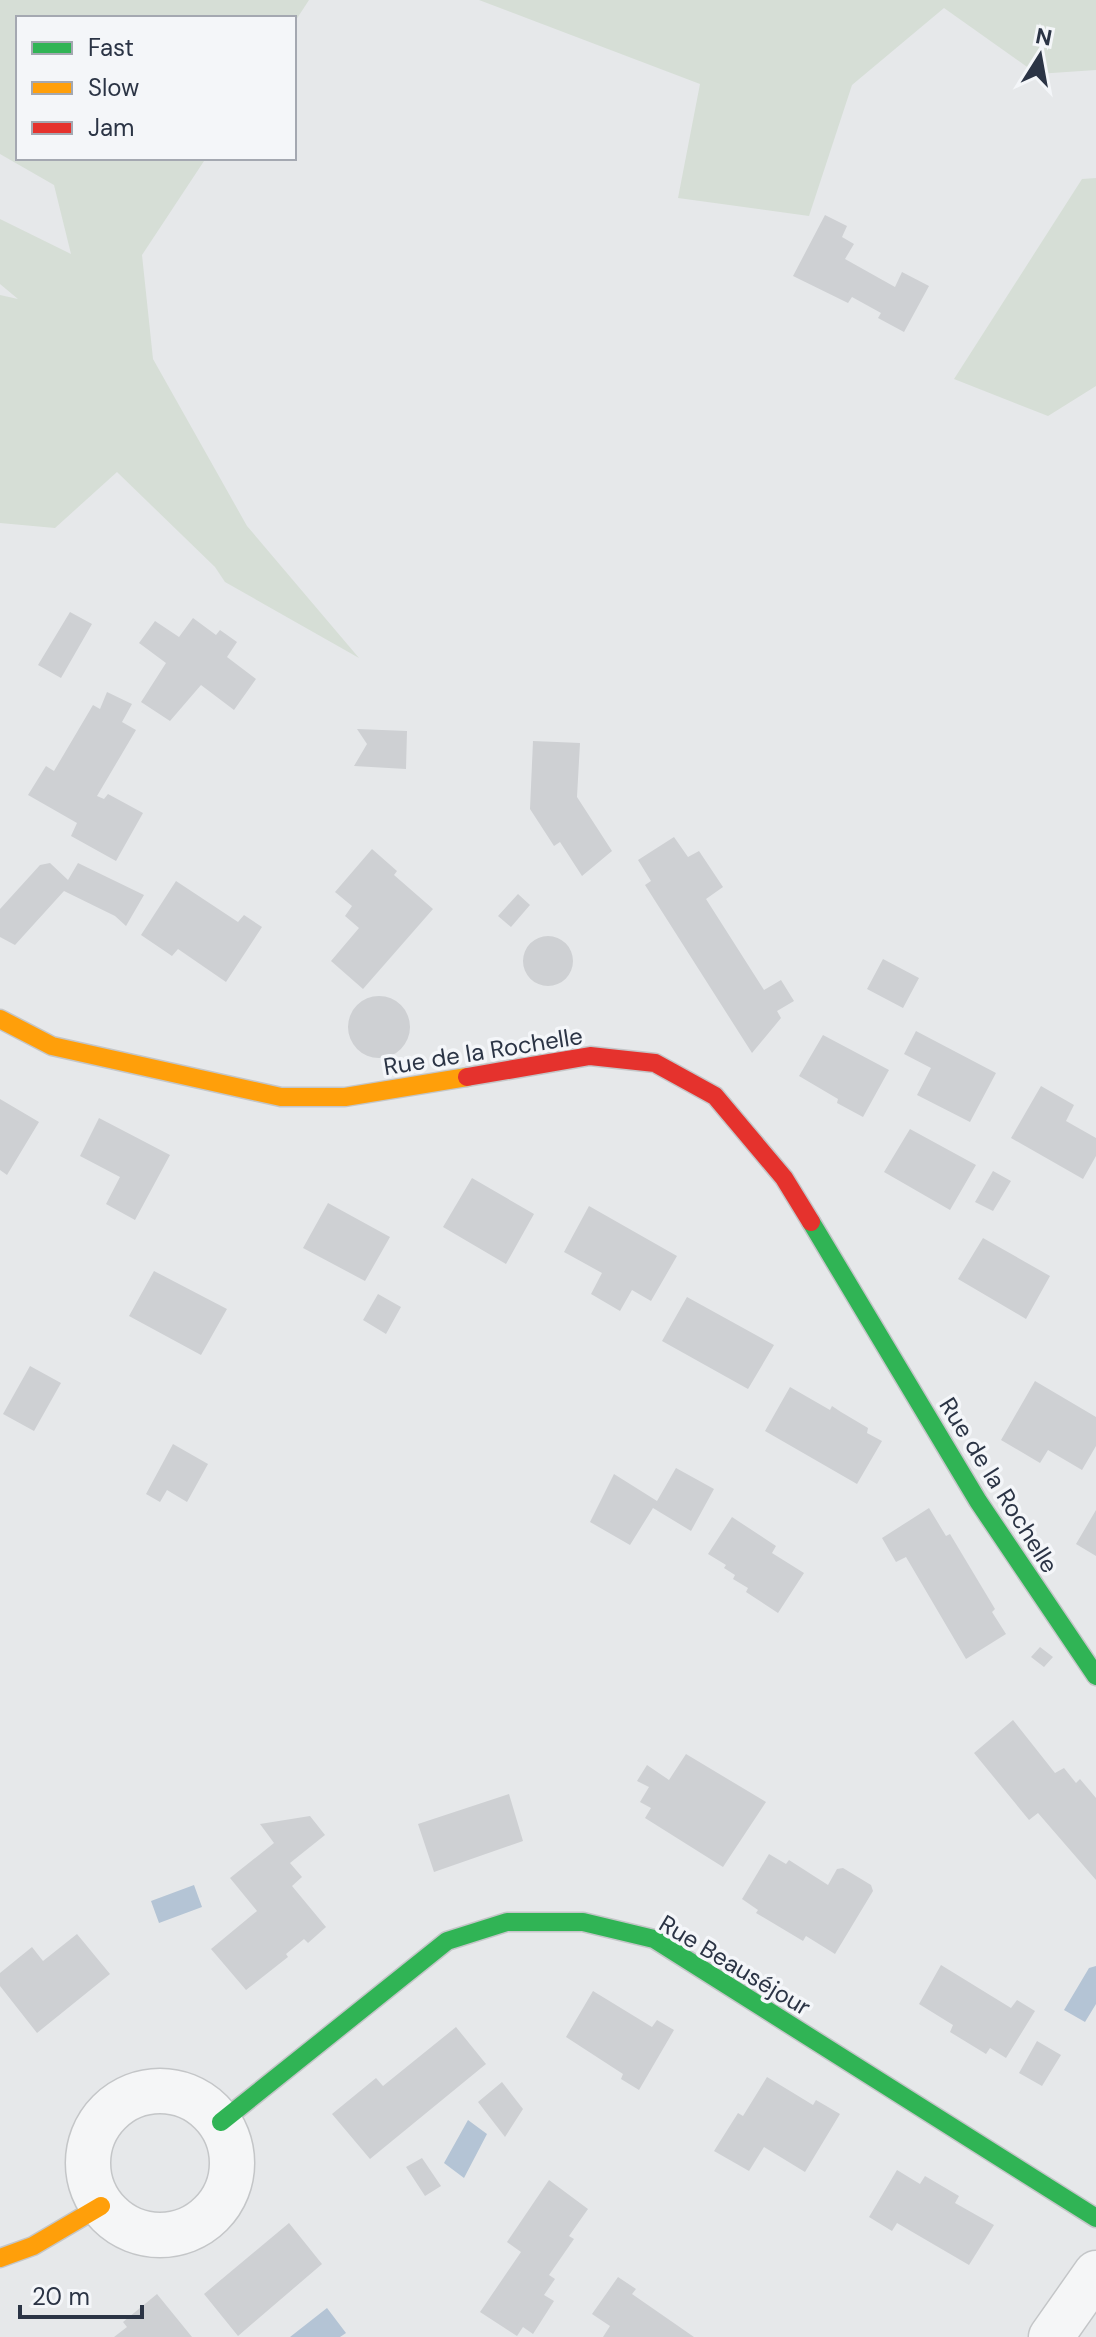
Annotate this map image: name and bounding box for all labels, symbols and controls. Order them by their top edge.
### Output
legend [16,16,296,160]
north arrow [1000,16,1080,96]
text: N [1033,21,1054,53]
text: Fast [88,32,134,63]
text: Slow [88,72,139,103]
text: Jam [88,112,134,143]
street label: Rue de la Rochelle [381,1020,585,1082]
street label: Rue de la Rochelle [933,1391,1065,1579]
street label: Rue Beauséjour [654,1908,817,2022]
scale bar [20,2269,142,2319]
text: 20 m [32,2281,90,2312]

